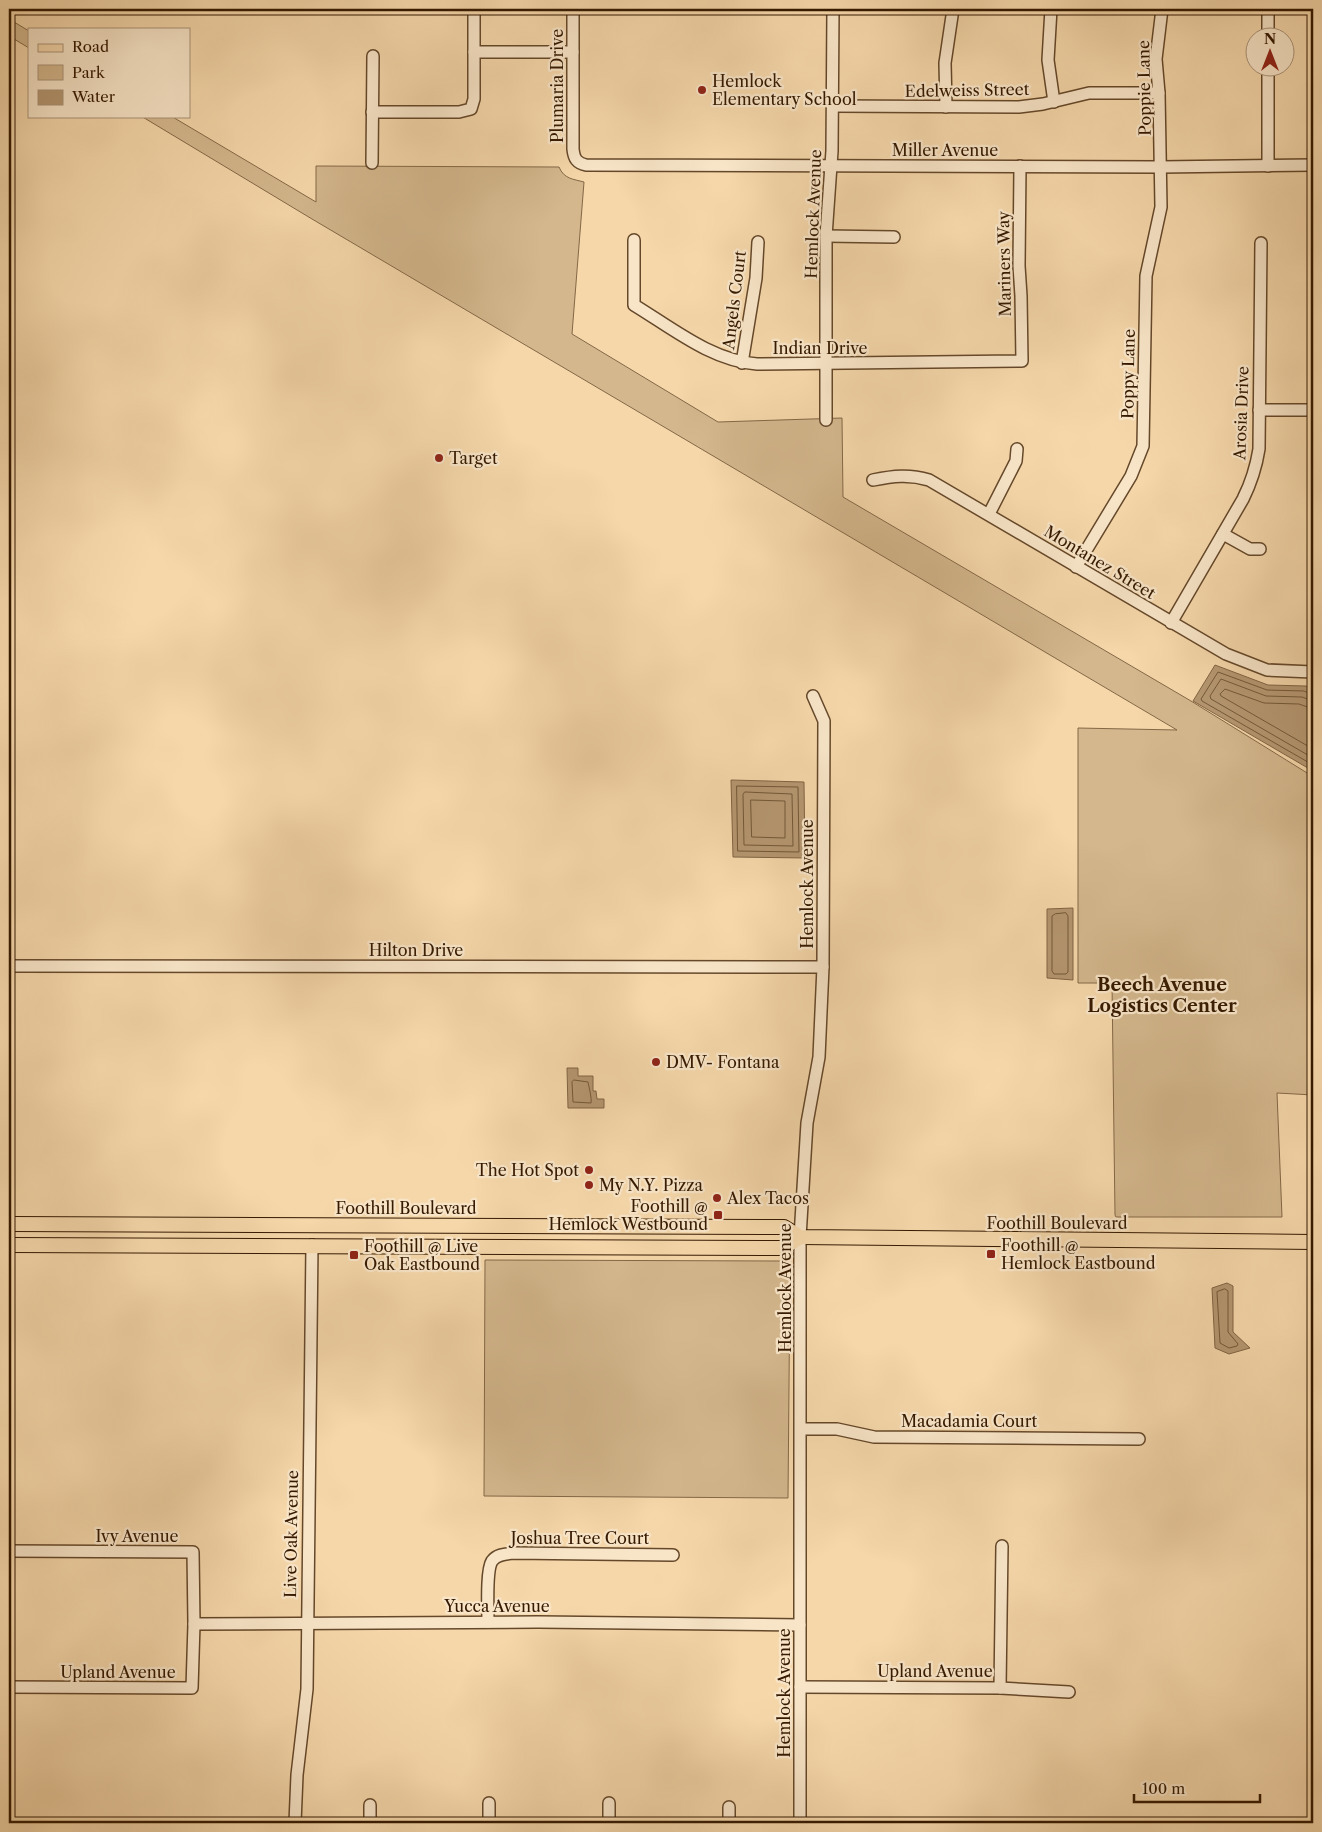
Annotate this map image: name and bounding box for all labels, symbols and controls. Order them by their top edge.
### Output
legend [28,28,190,118]
north arrow [1244,28,1294,78]
street label: Plumaria Drive [547,29,567,143]
text: N [1264,30,1276,48]
text: Road [72,37,109,56]
street label: Poppie Lane [1133,40,1155,136]
text: Park [72,63,106,82]
place label: Hemlock Elementary School [712,71,857,109]
street label: Edelweiss Street [905,79,1030,101]
marker: Hemlock Elementary School [696,84,708,96]
text: Water [71,87,116,106]
street label: Miller Avenue [892,140,998,160]
street label: Hemlock Avenue [801,149,825,279]
street label: Mariners Way [993,210,1015,317]
street label: Angels Court [718,249,750,352]
street label: Poppy Lane [1117,329,1139,419]
street label: Indian Drive [773,338,868,358]
street label: Arosia Drive [1229,366,1253,461]
place label: Target [449,448,498,468]
marker: Target [433,452,445,464]
street label: Montanez Street [1041,521,1160,603]
street label: Hemlock Avenue [797,819,817,949]
street label: Hilton Drive [369,940,463,960]
district label: Beech Avenue Logistics Center [1087,974,1237,1017]
place label: DMV- Fontana [666,1052,780,1072]
marker: DMV- Fontana [650,1056,662,1068]
place label: The Hot Spot [476,1160,579,1180]
marker: The Hot Spot [583,1164,595,1176]
place label: My N.Y. Pizza [599,1175,704,1195]
marker: My N.Y. Pizza [583,1179,595,1191]
place label: Alex Tacos [726,1188,809,1208]
marker: Alex Tacos [711,1192,723,1204]
place label: Foothill @ Hemlock Westbound [549,1196,708,1234]
street label: Foothill Boulevard [336,1198,477,1218]
marker: Foothill @ Hemlock Westbound [712,1209,724,1221]
street label: Foothill Boulevard [987,1213,1128,1233]
street label: Hemlock Avenue [775,1223,795,1353]
place label: Foothill @ Hemlock Eastbound [1001,1235,1156,1273]
place label: Foothill @ Live Oak Eastbound [364,1236,480,1274]
marker: Foothill @ Hemlock Eastbound [985,1248,997,1260]
marker: Foothill @ Live Oak Eastbound [348,1249,360,1261]
street label: Macadamia Court [901,1411,1037,1431]
street label: Live Oak Avenue [280,1470,302,1598]
street label: Ivy Avenue [95,1526,179,1546]
street label: Joshua Tree Court [508,1528,649,1548]
street label: Yucca Avenue [443,1596,550,1616]
street label: Hemlock Avenue [774,1628,794,1758]
street label: Upland Avenue [877,1661,993,1681]
street label: Upland Avenue [60,1662,176,1682]
scale bar [1134,1772,1261,1804]
text: 100 m [1142,1779,1185,1798]

